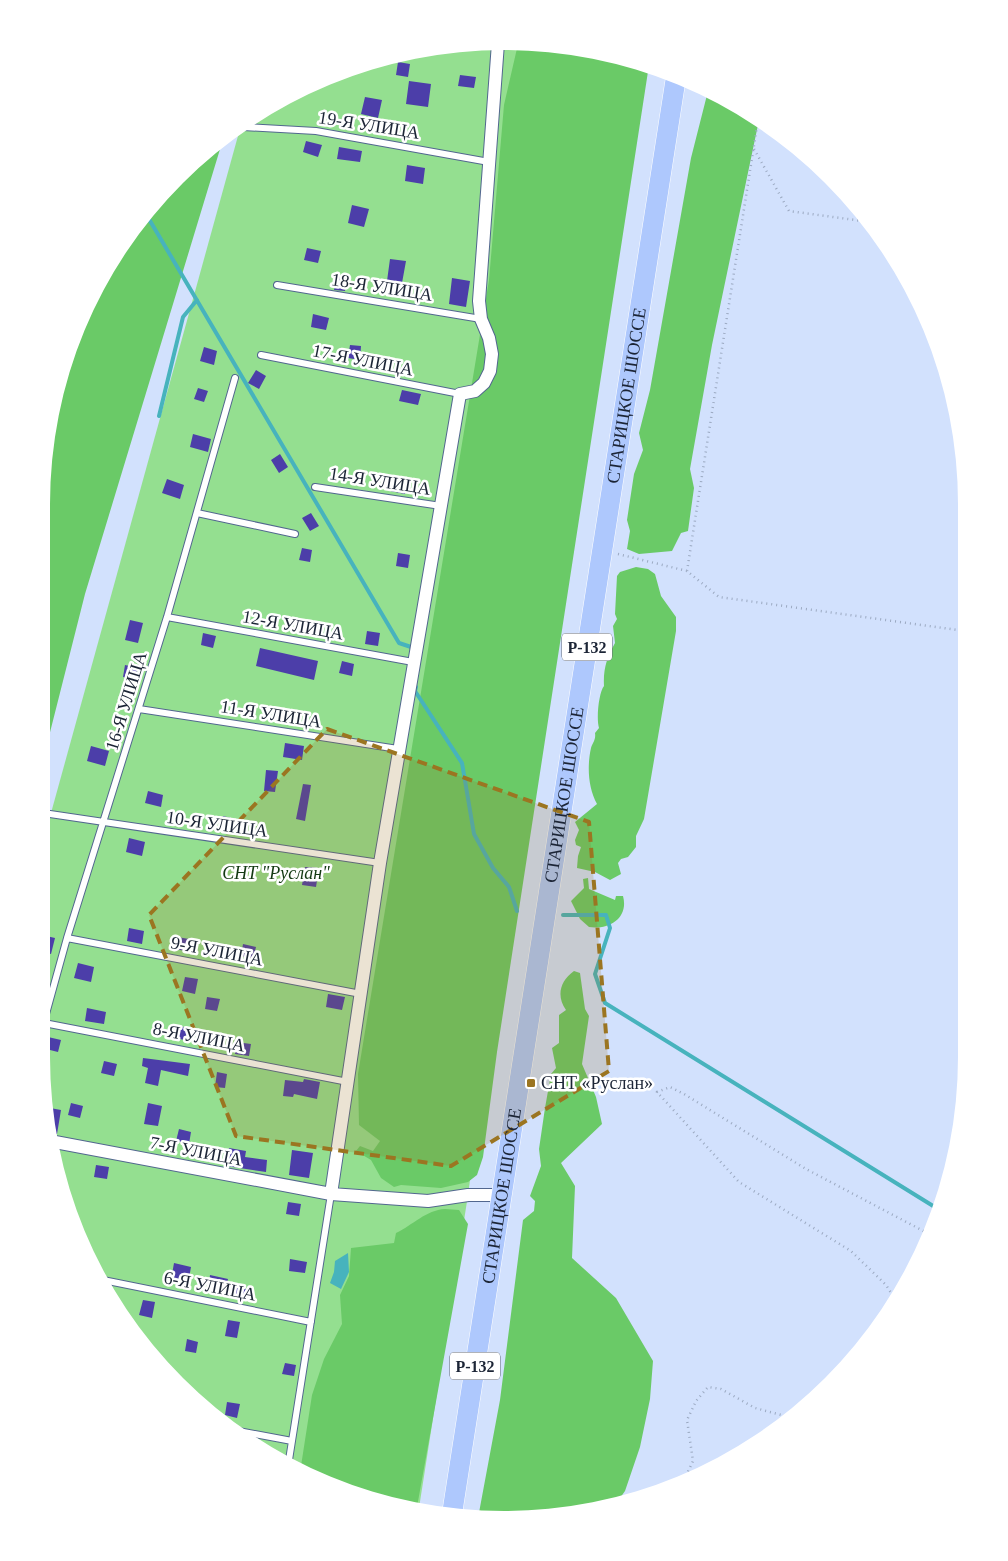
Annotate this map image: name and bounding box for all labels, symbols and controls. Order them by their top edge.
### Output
street label: 19-Я УЛИЦА [317,107,421,143]
street label: 18-Я УЛИЦА [330,269,434,305]
street label: СТАРИЦКОЕ ШОССЕ [603,306,650,485]
street label: 17-Я УЛИЦА [311,340,415,380]
street label: 14-Я УЛИЦА [328,463,432,499]
street label: 12-Я УЛИЦА [241,606,345,644]
road number: Р-132 [562,634,612,660]
street label: 16-Я УЛИЦА [101,649,151,753]
street label: 11-Я УЛИЦА [219,696,323,732]
street label: СТАРИЦКОЕ ШОССЕ [541,705,588,884]
street label: 10-Я УЛИЦА [165,807,269,841]
park label: СНТ "Руслан" [222,863,330,883]
street label: 9-Я УЛИЦА [169,932,265,970]
street label: 8-Я УЛИЦА [151,1018,247,1056]
place label: СНТ «Руслан» [541,1073,653,1093]
marker: СНТ «Руслан» [525,1077,537,1089]
street label: СТАРИЦКОЕ ШОССЕ [478,1107,525,1285]
street label: 7-Я УЛИЦА [148,1132,244,1170]
street label: 6-Я УЛИЦА [162,1267,258,1305]
road number: Р-132 [450,1352,500,1380]

